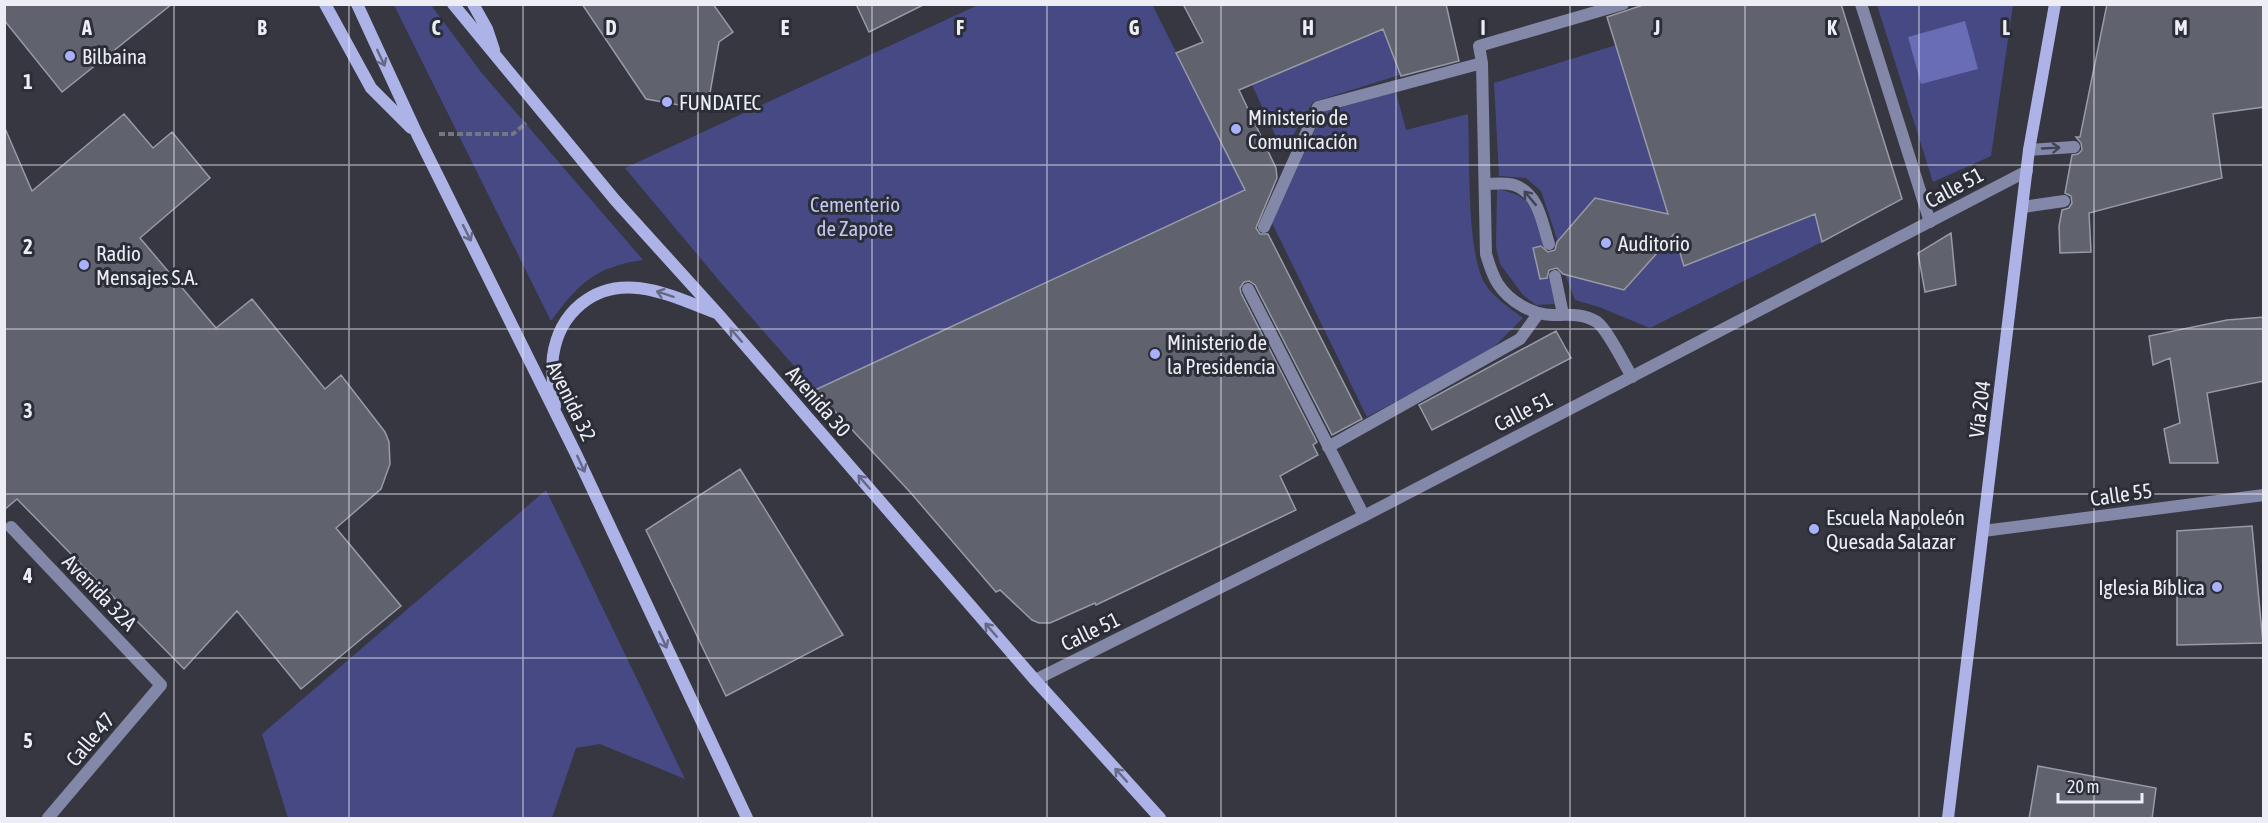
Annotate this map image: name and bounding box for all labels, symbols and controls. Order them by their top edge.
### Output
text: A [81,16,92,39]
text: B [257,16,267,39]
text: C [432,16,441,39]
text: D [605,16,617,39]
text: E [781,16,790,39]
text: F [956,16,964,39]
text: G [1129,16,1140,39]
text: H [1302,16,1314,39]
text: I [1480,16,1486,39]
text: J [1653,16,1660,39]
text: K [1827,16,1837,39]
text: L [2002,16,2010,39]
text: M [2174,16,2188,39]
place label: Bilbaina [82,44,147,68]
one-way arrow [376,48,388,66]
marker: Bilbaina [63,49,77,63]
text: 1 [23,70,33,93]
place label: FUNDATEC [679,90,762,114]
marker: FUNDATEC [660,95,674,109]
place label: Ministerio de Comunicación [1248,105,1358,153]
marker: Ministerio de Comunicación [1229,122,1243,136]
one-way arrow [2041,143,2061,154]
street label: Calle 51 [1921,162,1987,212]
one-way arrow [1524,190,1537,206]
park label: Cementerio de Zapote [810,192,900,240]
one-way arrow [462,223,473,241]
place label: Auditorio [1618,231,1690,255]
text: 2 [23,235,33,258]
marker: Auditorio [1599,236,1613,250]
place label: Radio Mensajes S.A. [96,241,198,289]
marker: Radio Mensajes S.A. [77,258,91,272]
one-way arrow [656,287,675,298]
one-way arrow [730,327,744,343]
place label: Ministerio de la Presidencia [1167,330,1276,378]
marker: Ministerio de la Presidencia [1148,347,1162,361]
street label: Avenida 32 [542,357,602,445]
street label: Avenida 30 [782,361,856,441]
street label: Vía 204 [1964,379,1994,439]
street label: Calle 51 [1490,386,1556,436]
text: 3 [23,399,33,422]
one-way arrow [576,454,587,472]
one-way arrow [857,475,871,490]
street label: Calle 55 [2088,478,2154,510]
place label: Escuela Napoleón Quesada Salazar [1826,505,1965,553]
marker: Escuela Napoleón Quesada Salazar [1807,522,1821,536]
street label: Avenida 32A [58,549,142,635]
text: 4 [22,564,33,587]
place label: Iglesia Bíblica [2098,575,2205,599]
marker: Iglesia Bíblica [2210,580,2224,594]
street label: Calle 51 [1057,607,1123,655]
one-way arrow [985,622,998,638]
one-way arrow [658,631,670,649]
street label: Calle 47 [61,707,119,771]
text: 5 [23,729,33,752]
scale bar [2058,766,2142,804]
one-way arrow [1114,768,1128,783]
text: 20 m [2067,776,2099,797]

